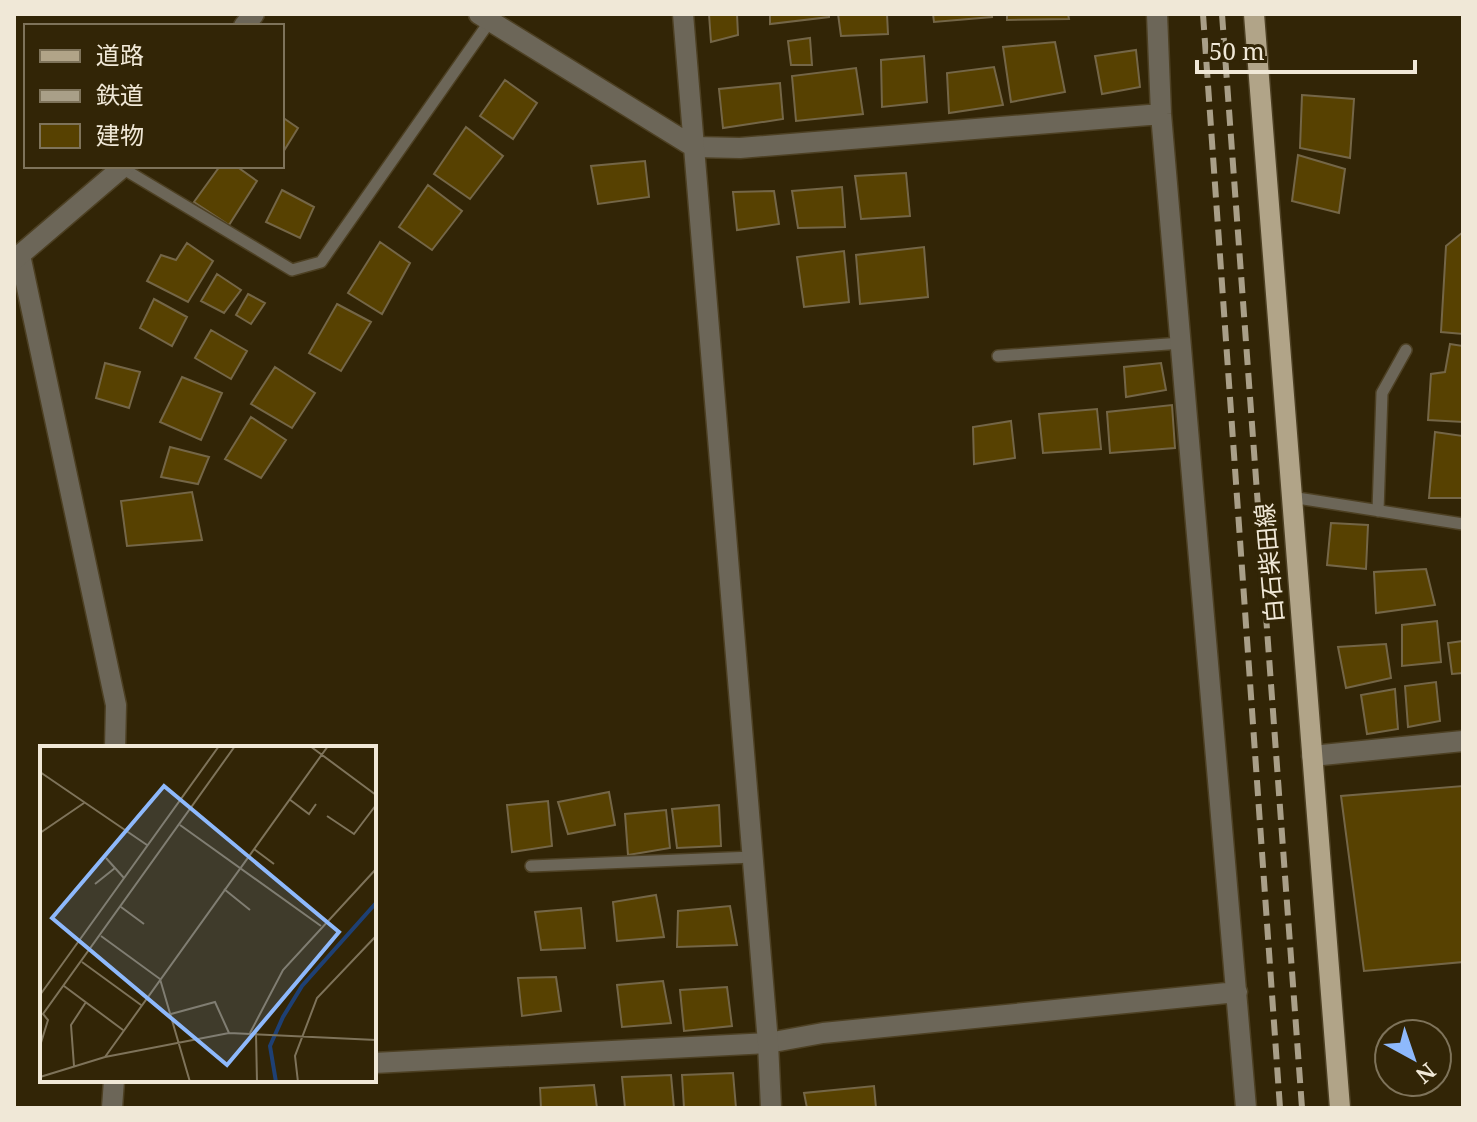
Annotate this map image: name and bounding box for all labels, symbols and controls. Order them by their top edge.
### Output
legend [24,24,284,168]
scale bar [1197,24,1415,74]
text: 50 m [1209,34,1265,67]
text: 道路 [96,38,144,71]
text: 鉄道 [96,78,144,111]
text: 建物 [96,118,144,151]
street label: 白石柴田線 [1247,502,1290,624]
inset map [40,746,376,1082]
north arrow [1373,1018,1453,1098]
text: N [1410,1057,1443,1091]

